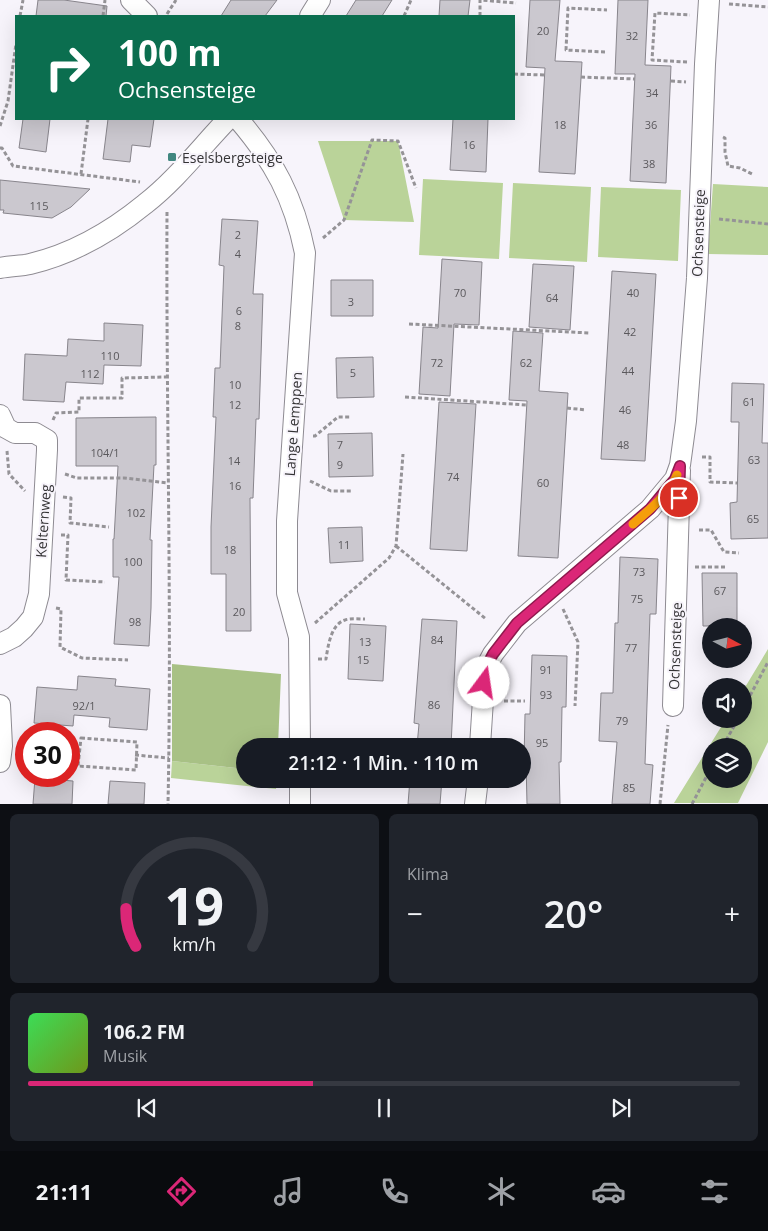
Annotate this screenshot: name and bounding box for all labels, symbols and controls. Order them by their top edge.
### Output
house number: 20 [537,23,549,38]
house number: 32 [626,28,638,43]
text: 100 m [118,29,222,76]
icon: right [35,35,100,100]
text: Ochsensteige [118,74,256,104]
house number: 34 [646,85,659,100]
house number: 18 [554,117,566,132]
house number: 36 [645,117,657,132]
house number: 16 [463,137,475,152]
place label: Eselsbergsteige [182,148,283,167]
marker: Eselsbergsteige [166,151,178,163]
house number: 38 [643,156,655,171]
street label: Ochsensteige [687,189,709,277]
house number: 115 [30,198,48,213]
house number: 2 [235,227,241,242]
house number: 4 [235,246,242,261]
house number: 70 [454,285,466,300]
house number: 40 [627,285,639,300]
house number: 64 [546,290,559,305]
house number: 3 [348,294,354,309]
house number: 6 [236,303,242,318]
house number: 8 [235,318,241,333]
house number: 42 [624,324,636,339]
house number: 110 [101,348,119,363]
house number: 72 [431,355,443,370]
house number: 62 [520,355,532,370]
house number: 44 [622,363,635,378]
house number: 5 [350,365,356,380]
house number: 112 [81,366,99,381]
street label: Lange Lemppen [280,371,306,477]
house number: 10 [229,377,241,392]
house number: 61 [743,394,755,409]
house number: 12 [229,397,241,412]
house number: 46 [619,402,631,417]
house number: 7 [337,437,343,452]
house number: 48 [617,437,629,452]
house number: 104/1 [90,445,120,460]
house number: 63 [748,452,760,467]
house number: 14 [228,453,241,468]
house number: 9 [337,457,343,472]
house number: 74 [447,469,460,484]
house number: 60 [537,475,549,490]
pin [658,477,700,519]
house number: 16 [229,478,241,493]
street label: Kelternweg [31,483,55,558]
icon: arrive [665,484,693,512]
house number: 102 [127,505,145,520]
house number: 65 [747,511,759,526]
house number: 11 [338,537,350,552]
house number: 18 [224,542,236,557]
house number: 100 [124,554,142,569]
house number: 73 [633,564,645,579]
house number: 67 [714,583,726,598]
house number: 75 [631,591,643,606]
street label: Ochsensteige [664,602,686,690]
house number: 20 [233,604,245,619]
house number: 98 [129,614,141,629]
north arrow [702,618,752,668]
map controls [702,618,752,788]
house number: 84 [431,632,444,647]
house number: 13 [359,634,371,649]
house number: 77 [625,640,637,655]
house number: 15 [357,652,369,667]
position arrow [457,656,509,708]
house number: 91 [540,662,552,677]
button: sound [702,678,752,728]
house number: 93 [540,687,552,702]
house number: 86 [428,697,440,712]
house number: 92/1 [73,698,95,713]
house number: 79 [616,713,628,728]
speed limit sign: 30 [15,722,80,787]
house number: 95 [536,735,548,750]
button: layers [702,738,752,788]
text: 21:12 · 1 Min. · 110 m [288,750,479,776]
house number: 85 [623,780,635,795]
text: Klima [407,863,449,885]
text: 19 [165,869,224,940]
text: 20° [544,887,603,939]
text: − [407,894,423,932]
text: + [724,894,740,932]
text: km/h [173,932,216,956]
text: 106.2 FM [103,1019,185,1045]
text: Musik [103,1045,147,1067]
icon: previous [133,1094,161,1122]
icon: pause [370,1094,398,1122]
icon: next [607,1094,635,1122]
icon: directions [164,1174,199,1209]
icon: music [271,1174,306,1209]
icon: phone [377,1174,412,1209]
icon: climate [484,1174,519,1209]
icon: car [591,1174,626,1209]
icon: filters [697,1174,732,1209]
text: 21:11 [36,1176,92,1206]

